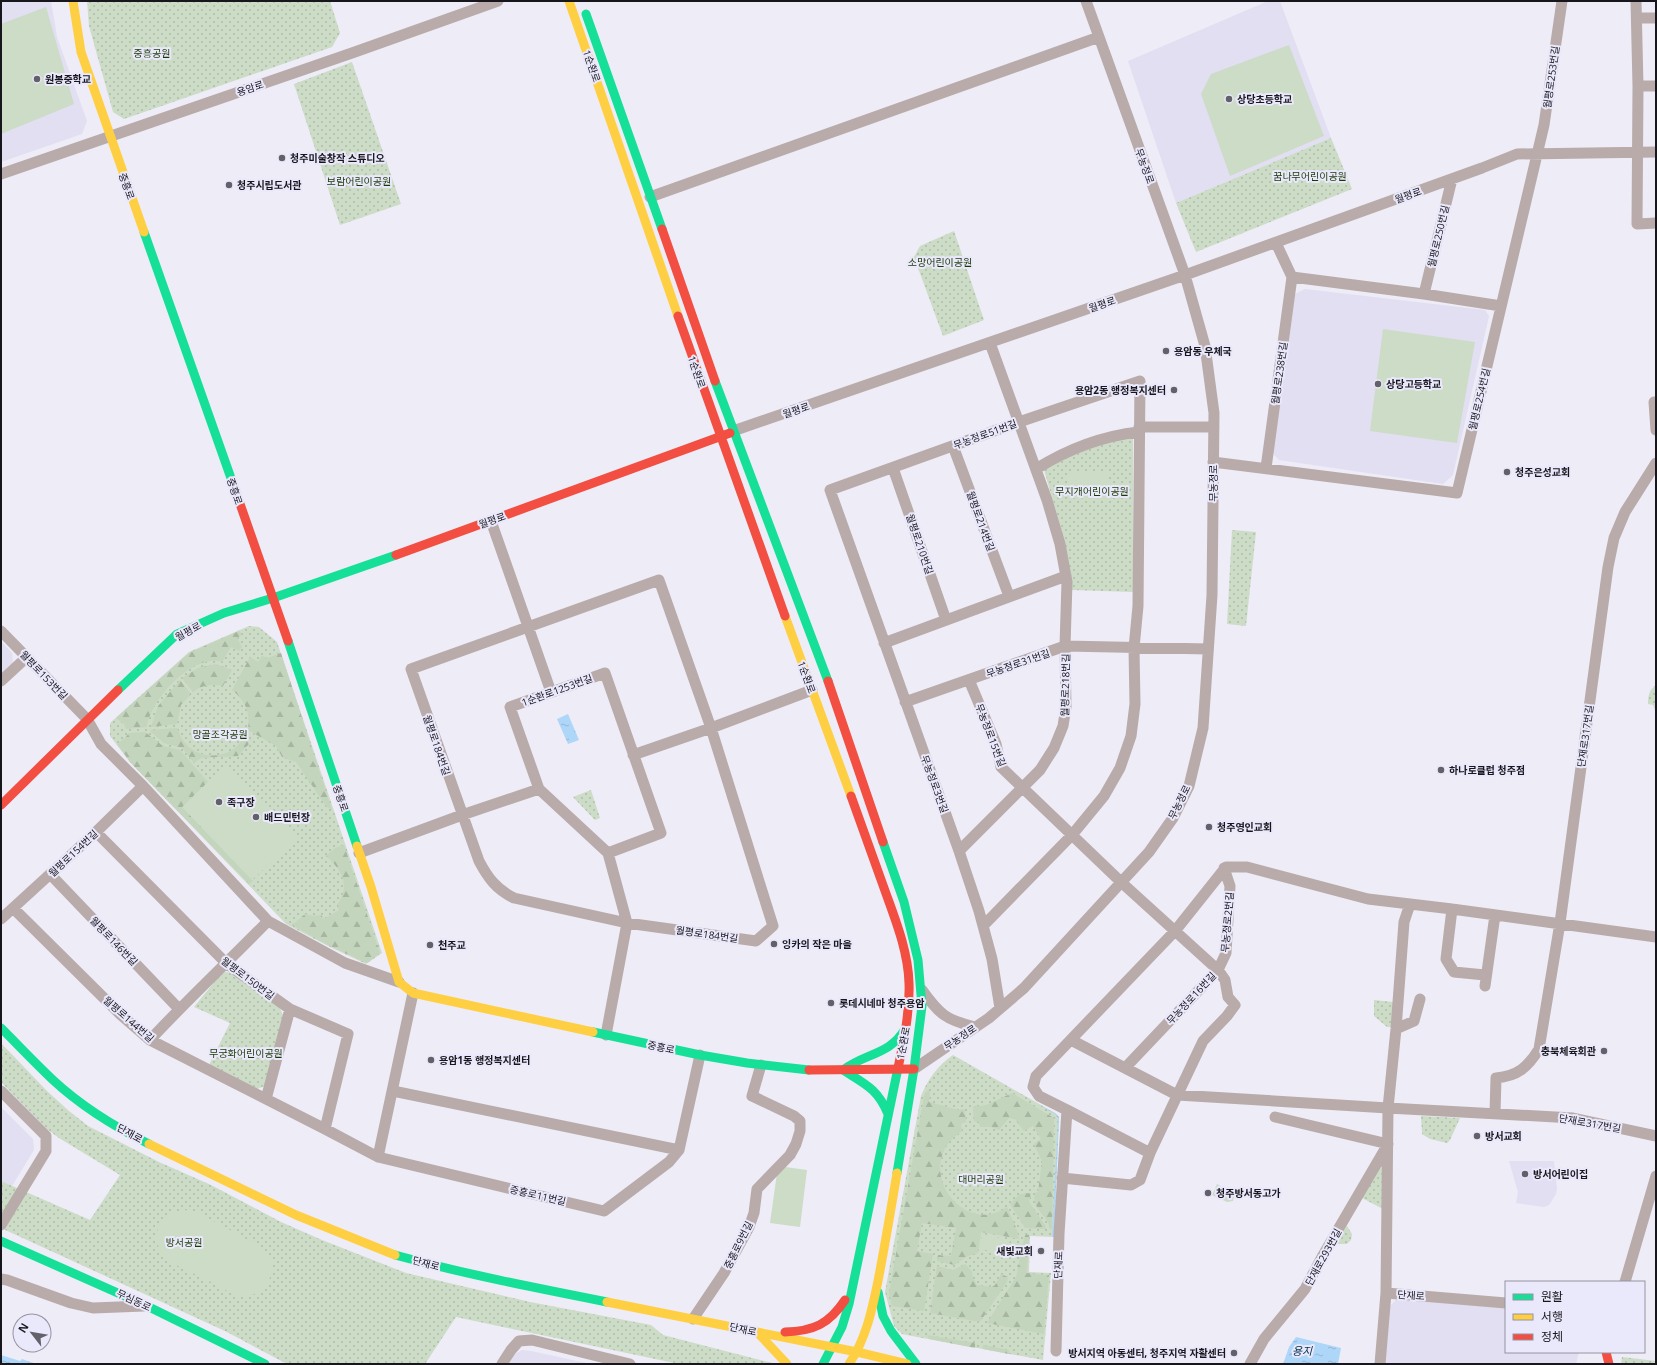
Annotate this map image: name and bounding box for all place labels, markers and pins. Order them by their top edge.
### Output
place label: 원봉중학교 [45,72,91,86]
marker: 원봉중학교 [32,74,42,84]
place label: 상당초등학교 [1237,92,1292,106]
marker: 상당초등학교 [1224,94,1234,104]
place label: 청주미술창작 스튜디오 [290,151,385,165]
marker: 청주미술창작 스튜디오 [277,153,287,163]
place label: 청주시립도서관 [237,178,301,192]
marker: 청주시립도서관 [224,180,234,190]
place label: 용암동 우체국 [1174,344,1232,358]
marker: 용암동 우체국 [1161,346,1171,356]
place label: 상당고등학교 [1386,377,1441,391]
marker: 상당고등학교 [1373,379,1383,389]
place label: 용암2동 행정복지센터 [1075,383,1166,397]
marker: 용암2동 행정복지센터 [1169,385,1179,395]
place label: 청주은성교회 [1515,465,1570,479]
marker: 청주은성교회 [1502,467,1512,477]
place label: 하나로클럽 청주점 [1449,763,1525,777]
marker: 하나로클럽 청주점 [1436,765,1446,775]
place label: 족구장 [227,795,255,809]
marker: 족구장 [214,797,224,807]
place label: 배드민턴장 [264,810,310,824]
marker: 배드민턴장 [251,812,261,822]
place label: 청주영인교회 [1217,820,1272,834]
marker: 청주영인교회 [1204,822,1214,832]
place label: 잉카의 작은 마을 [782,937,852,951]
place label: 천주교 [438,938,466,952]
marker: 잉카의 작은 마을 [769,939,779,949]
marker: 천주교 [425,940,435,950]
place label: 롯데시네마 청주용암 [839,996,924,1010]
marker: 롯데시네마 청주용암 [826,998,836,1008]
place label: 충북체육회관 [1541,1044,1596,1058]
marker: 충북체육회관 [1599,1046,1609,1056]
place label: 용암1동 행정복지센터 [439,1053,530,1067]
marker: 용암1동 행정복지센터 [426,1055,436,1065]
place label: 방서교회 [1485,1129,1522,1143]
marker: 방서교회 [1472,1131,1482,1141]
place label: 방서어린이집 [1533,1167,1588,1181]
marker: 방서어린이집 [1520,1169,1530,1179]
place label: 청주방서동고가 [1216,1186,1281,1200]
marker: 청주방서동고가 [1203,1188,1213,1198]
place label: 새빛교회 [996,1244,1033,1258]
marker: 새빛교회 [1036,1246,1046,1256]
place label: 방서지역 아동센터, 청주지역 자활센터 [1068,1346,1226,1360]
marker: 방서지역 아동센터, 청주지역 자활센터 [1229,1348,1239,1358]

